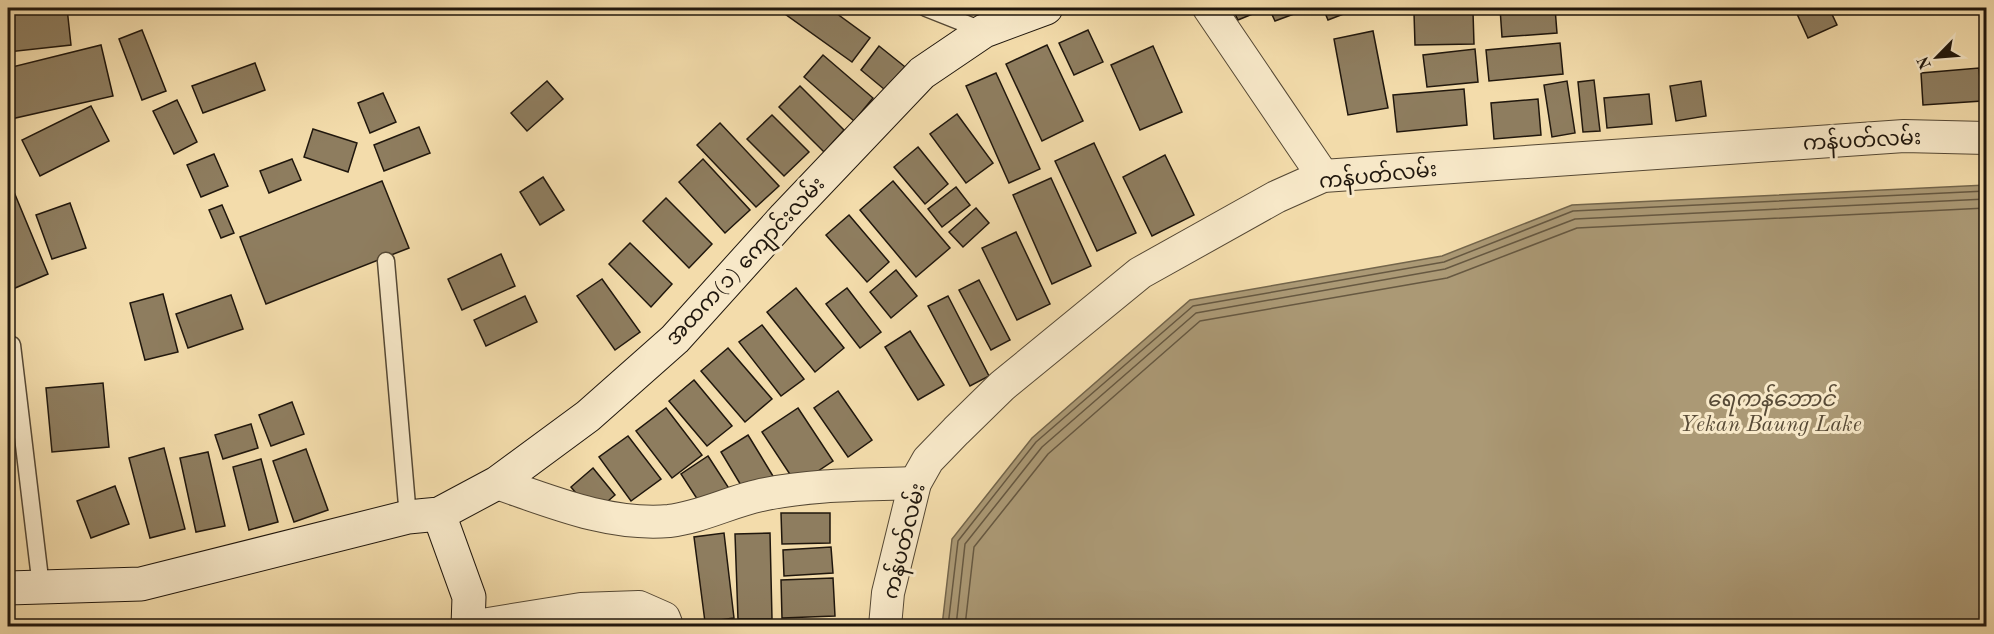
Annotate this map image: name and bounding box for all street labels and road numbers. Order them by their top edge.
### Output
street label: ကန်ပတ်လမ်း [1802,121,1922,160]
street label: ကန်ပတ်လမ်း [1317,153,1439,198]
street label: အထက(၁) ကျောင်းလမ်း [658,169,834,354]
street label: ကန်ပတ်လမ်း [874,480,935,603]

